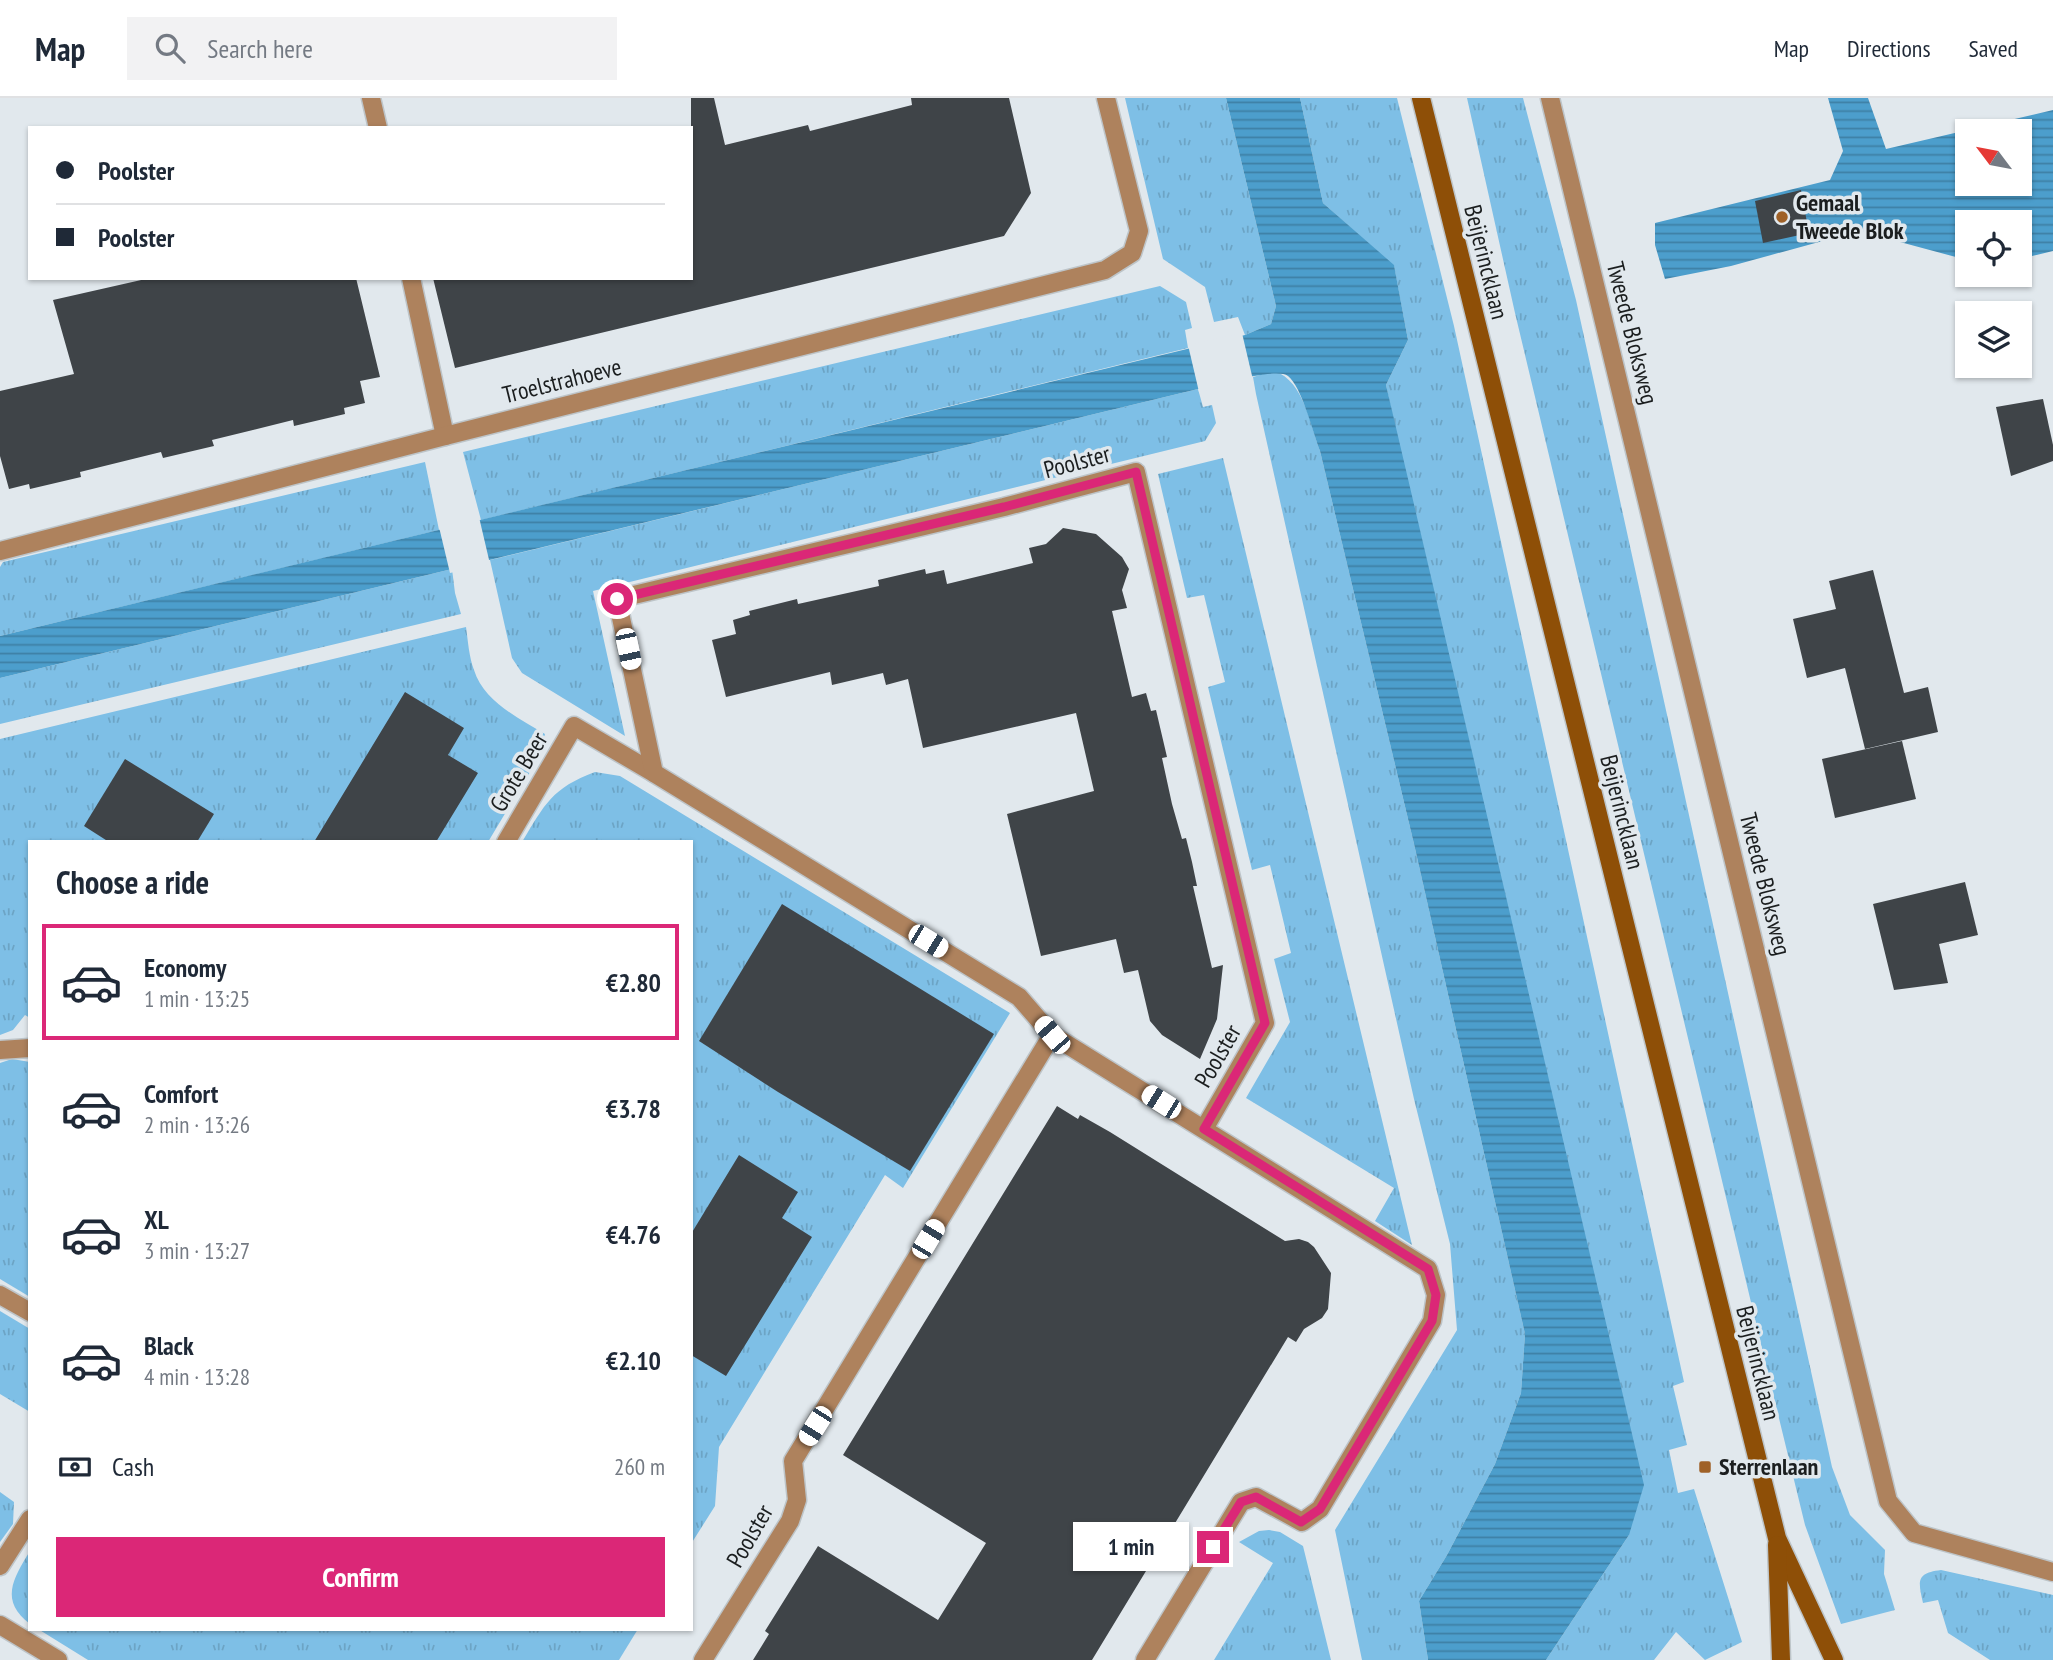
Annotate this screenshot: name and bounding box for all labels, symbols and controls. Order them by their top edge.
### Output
search box [127,17,617,80]
text: Map [35,27,85,70]
icon: search [151,29,189,67]
text: Search here [207,32,313,65]
text: Map [1774,33,1809,64]
text: Directions [1847,33,1931,64]
text: Saved [1969,33,2018,64]
north arrow [1955,119,2032,196]
map controls [1955,119,2032,378]
text: Poolster [98,154,175,187]
place label: Gemaal Tweede Blok [1796,187,1904,246]
street label: Beijerincklaan [1457,201,1516,322]
marker: Gemaal Tweede Blok [1774,209,1790,225]
button: locate [1955,210,2032,287]
text: Poolster [98,221,175,254]
street label: Tweede Bloksweg [1600,258,1665,407]
button: layers [1955,301,2032,378]
street label: Troelstrahoeve [499,351,625,410]
street label: Poolster [1040,438,1114,485]
route start [601,583,633,615]
car [614,626,643,672]
street label: Grote Beer [483,726,555,817]
street label: Beijerincklaan [1593,751,1652,872]
street label: Tweede Bloksweg [1733,809,1798,958]
text: Choose a ride [56,861,209,903]
car [905,921,952,961]
icon: car [60,951,123,1014]
text: Economy [144,951,226,984]
text: €2.80 [606,966,661,999]
text: 1 min · 13:25 [144,984,250,1013]
car [1031,1012,1074,1058]
street label: Poolster [1187,1018,1248,1093]
icon: car [60,1077,123,1140]
text: Comfort [144,1077,218,1110]
car [1138,1082,1185,1122]
text: €3.78 [606,1092,661,1125]
text: 2 min · 13:26 [144,1110,250,1139]
icon: car [60,1203,123,1266]
text: XL [144,1203,169,1236]
car [909,1216,948,1262]
text: €4.76 [606,1218,661,1251]
text: 3 min · 13:27 [144,1236,250,1265]
street label: Beijerincklaan [1729,1302,1788,1423]
icon: car [60,1329,123,1392]
text: Black [144,1329,194,1362]
text: €2.10 [606,1344,661,1377]
text: 4 min · 13:28 [144,1362,250,1391]
car [795,1403,836,1449]
icon: cash [56,1448,94,1486]
text: Cash [112,1450,154,1483]
place label: Sterrenlaan [1719,1451,1818,1482]
text: 260 m [614,1452,665,1481]
marker: Sterrenlaan [1697,1459,1713,1475]
street label: Poolster [719,1498,780,1573]
callout: 1 min [1073,1522,1188,1572]
route end [1197,1531,1229,1563]
text: 1 min [1108,1532,1154,1561]
button: Confirm [56,1537,665,1617]

